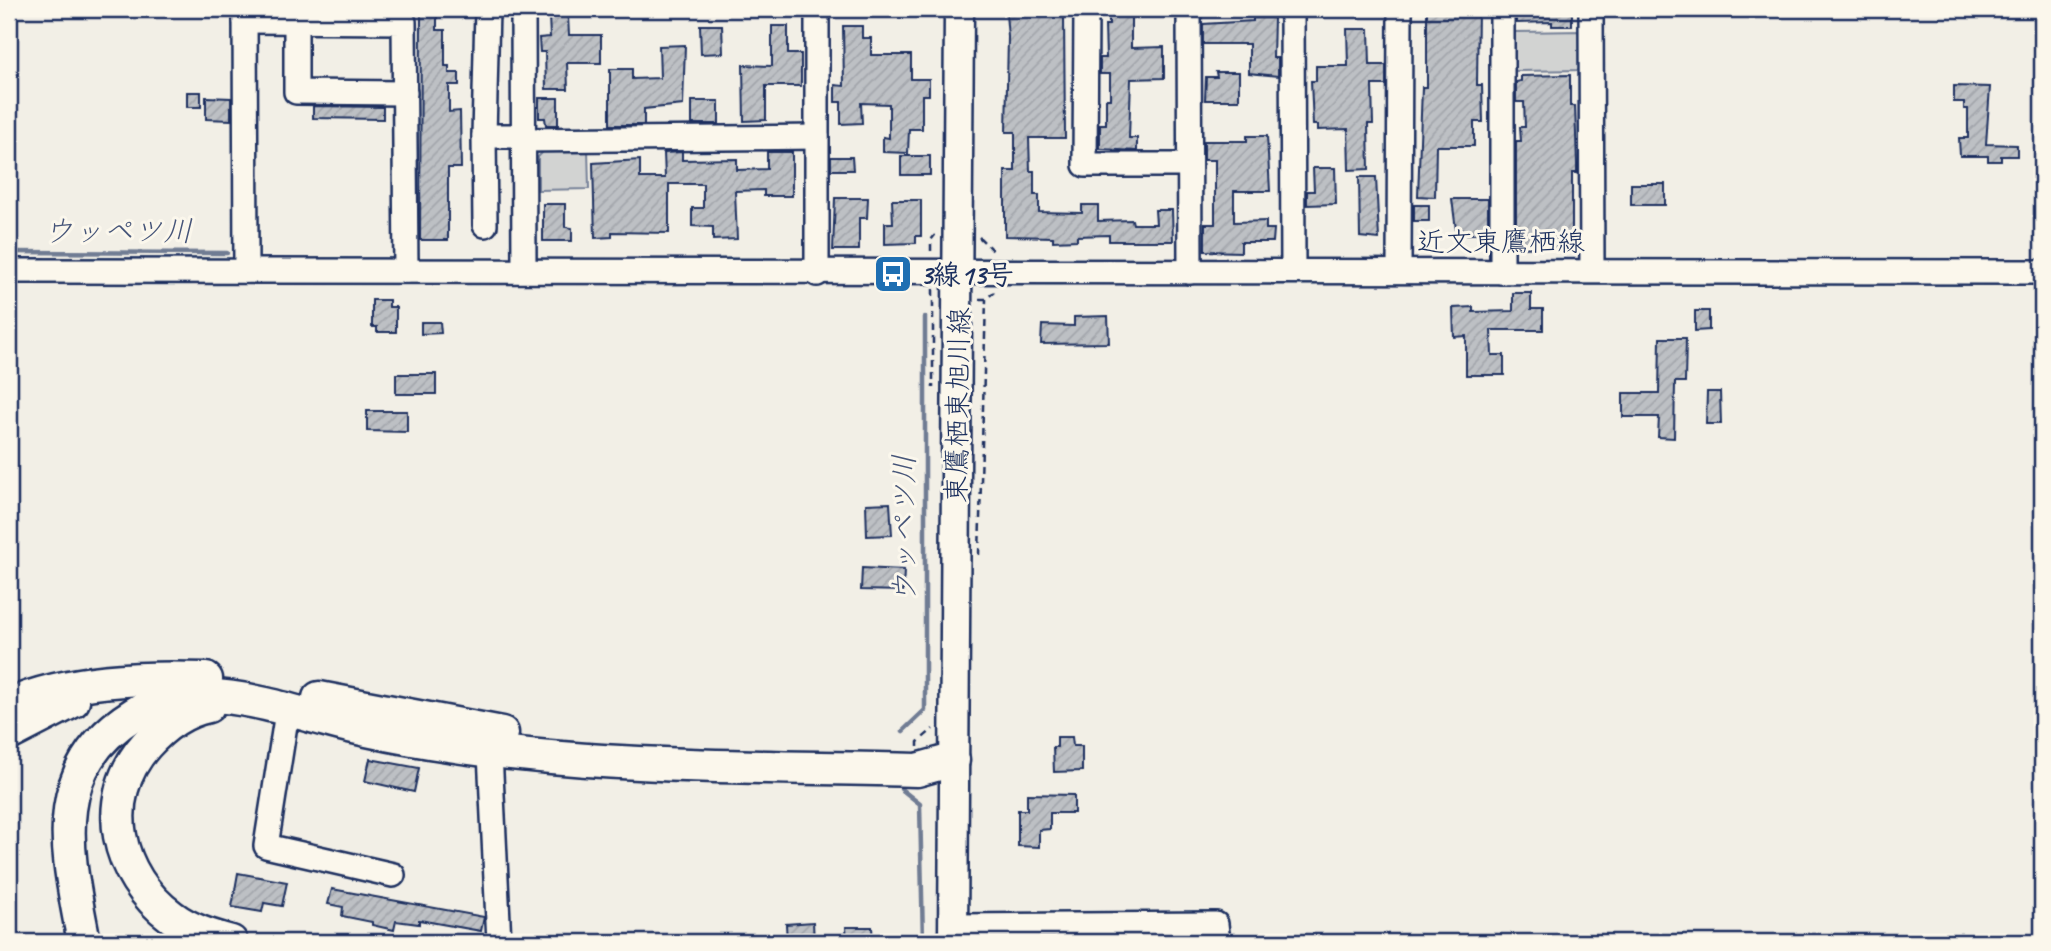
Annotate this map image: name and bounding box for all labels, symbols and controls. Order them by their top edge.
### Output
water label: ウッペツ川 [43,212,193,250]
street label: 近文東鷹栖線 [1417,224,1585,259]
bus stop icon: 3線13号 [872,253,914,295]
place label: 3線13号 [920,257,1014,292]
street label: 東鷹栖東旭川線 [938,307,977,503]
water label: ウッペツ川 [885,454,923,604]

